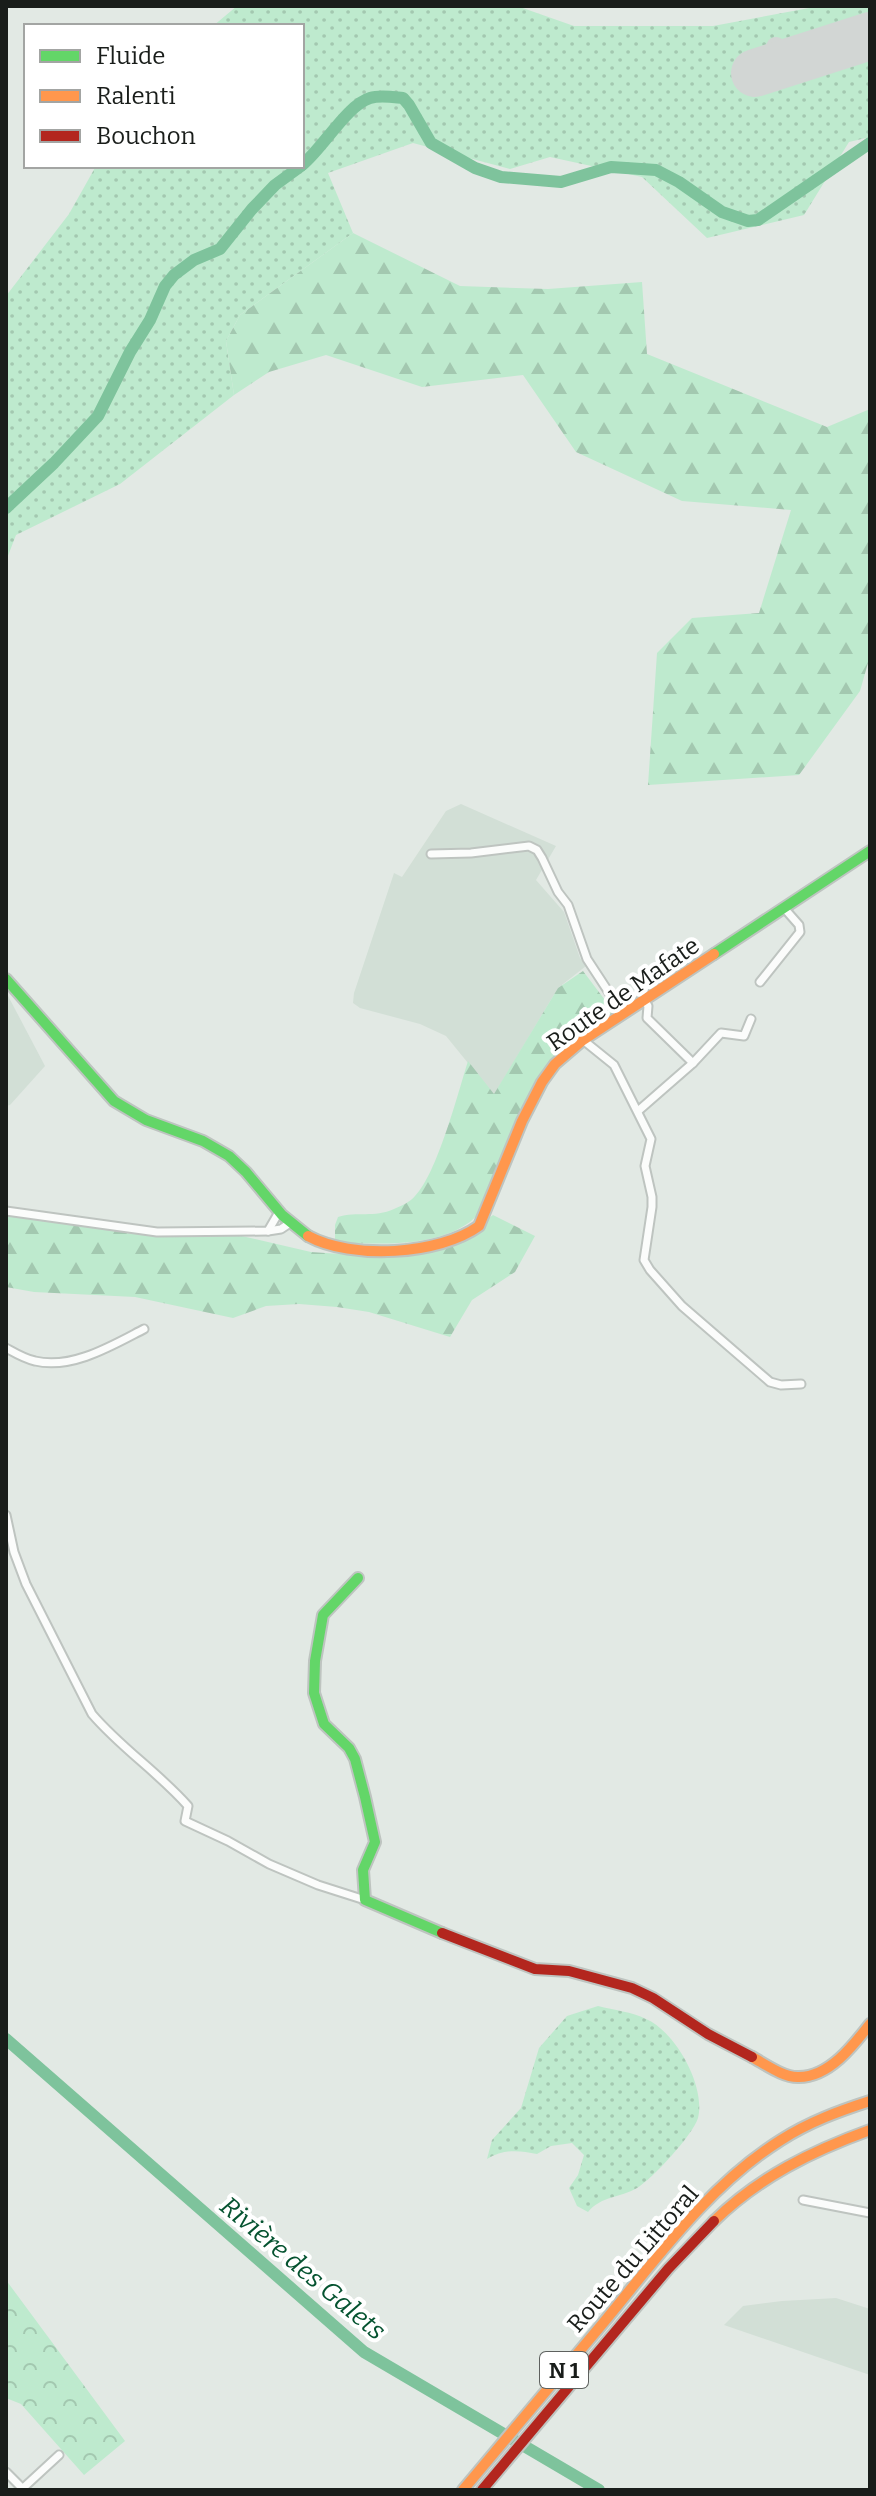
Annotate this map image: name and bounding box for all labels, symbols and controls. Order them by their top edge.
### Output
legend [24,24,304,168]
text: Fluide [96,42,165,70]
text: Ralenti [96,82,176,110]
text: Bouchon [96,122,196,150]
street label: Route de Mafate [542,931,704,1057]
street label: Route du Littoral [562,2180,704,2338]
water label: Rivière des Galets [214,2190,392,2346]
road number: N 1 [540,2352,588,2388]

